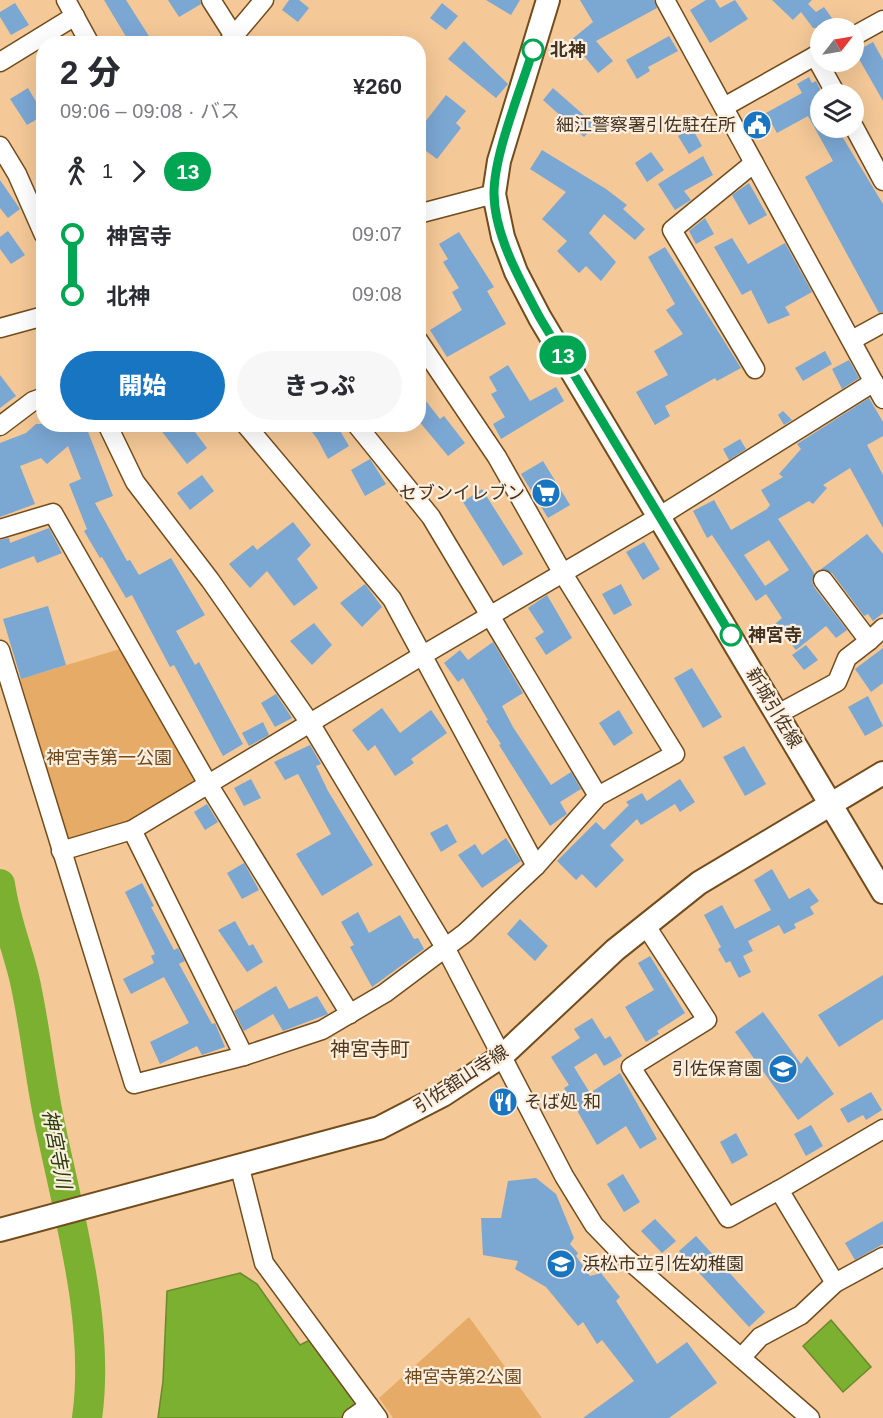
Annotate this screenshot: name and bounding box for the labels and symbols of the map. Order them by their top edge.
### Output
north arrow [810,18,864,72]
marker: 北神 [522,39,544,61]
place label: 北神 [550,40,586,60]
public building icon: 細江警察署引佐駐在所 [741,109,773,141]
place label: 細江警察署引佐駐在所 [556,115,736,135]
line badge: 13 [536,336,590,374]
supermarket icon: セブンイレブン [530,477,562,509]
place label: セブンイレブン [399,483,525,503]
marker: 神宮寺 [720,624,742,646]
place label: 神宮寺 [748,625,802,645]
street label: 新城引佐線 [742,664,806,752]
park label: 神宮寺第一公園 [46,748,172,768]
district label: 神宮寺町 [330,1038,410,1060]
street label: 引佐舘山寺線 [410,1041,512,1117]
school or university icon: 引佐保育園 [767,1053,799,1085]
place label: 引佐保育園 [672,1059,762,1079]
restaurant icon: そば処 和 [487,1086,519,1118]
place label: そば処 和 [524,1092,601,1112]
water label: 神宮寺川 [39,1108,76,1192]
school or university icon: 浜松市立引佐幼稚園 [545,1248,577,1280]
place label: 浜松市立引佐幼稚園 [582,1254,744,1274]
park label: 神宮寺第2公園 [404,1367,522,1387]

